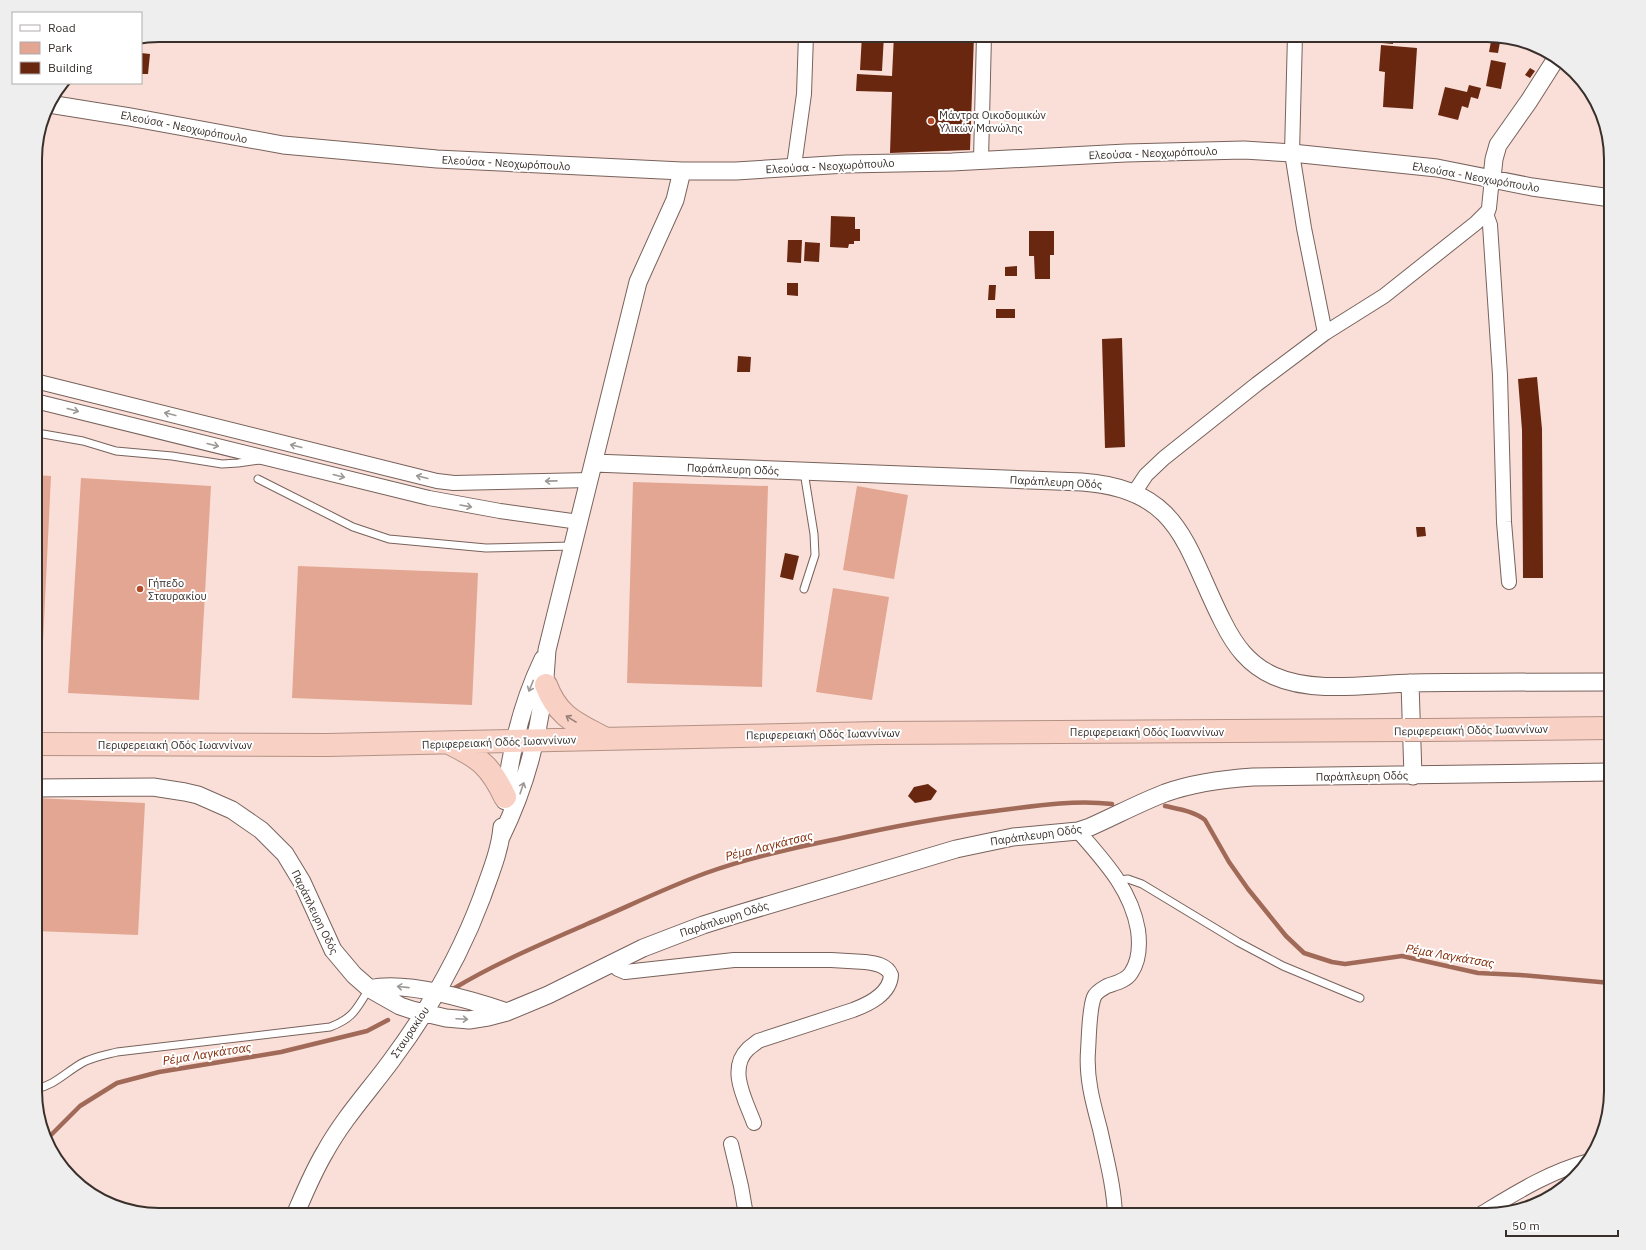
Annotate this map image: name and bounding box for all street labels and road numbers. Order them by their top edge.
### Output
street label: Ελεούσα - Νεοχωρόπουλο [119,108,249,146]
street label: Ελεούσα - Νεοχωρόπουλο [1088,144,1218,162]
street label: Ελεούσα - Νεοχωρόπουλο [441,153,571,173]
street label: Ελεούσα - Νεοχωρόπουλο [765,156,895,176]
street label: Ελεούσα - Νεοχωρόπουλο [1411,159,1541,195]
street label: Παράπλευρη Οδός [687,460,779,478]
street label: Παράπλευρη Οδός [1009,473,1103,491]
street label: Περιφερειακή Οδός Ιωαννίνων [1394,722,1549,738]
street label: Περιφερειακή Οδός Ιωαννίνων [1070,725,1225,739]
street label: Περιφερειακή Οδός Ιωαννίνων [746,726,901,742]
street label: Περιφερειακή Οδός Ιωαννίνων [422,732,577,752]
street label: Περιφερειακή Οδός Ιωαννίνων [98,738,253,752]
street label: Παράπλευρη Οδός [1316,768,1408,784]
street label: Παράπλευρη Οδός [989,822,1083,848]
street label: Παράπλευρη Οδός [288,867,342,957]
street label: Παράπλευρη Οδός [678,898,770,940]
street label: Σταυρακίου [388,1004,432,1060]

